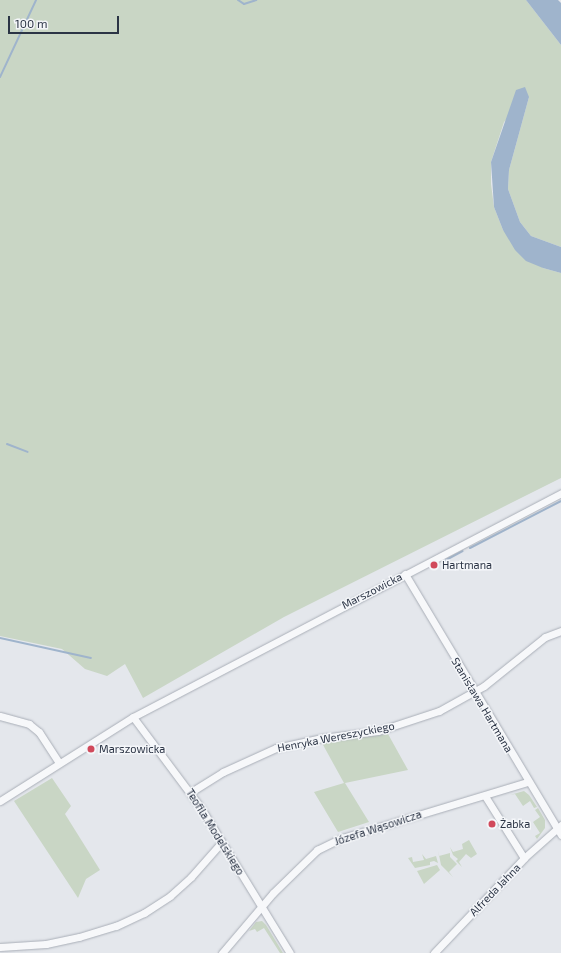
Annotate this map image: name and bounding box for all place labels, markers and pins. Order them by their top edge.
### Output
place label: Hartmana [442,558,492,572]
marker: Hartmana [429,560,439,570]
place label: Marszowicka [99,742,165,756]
marker: Marszowicka [86,744,96,754]
place label: Żabka [500,817,530,831]
marker: Żabka [487,819,497,829]

